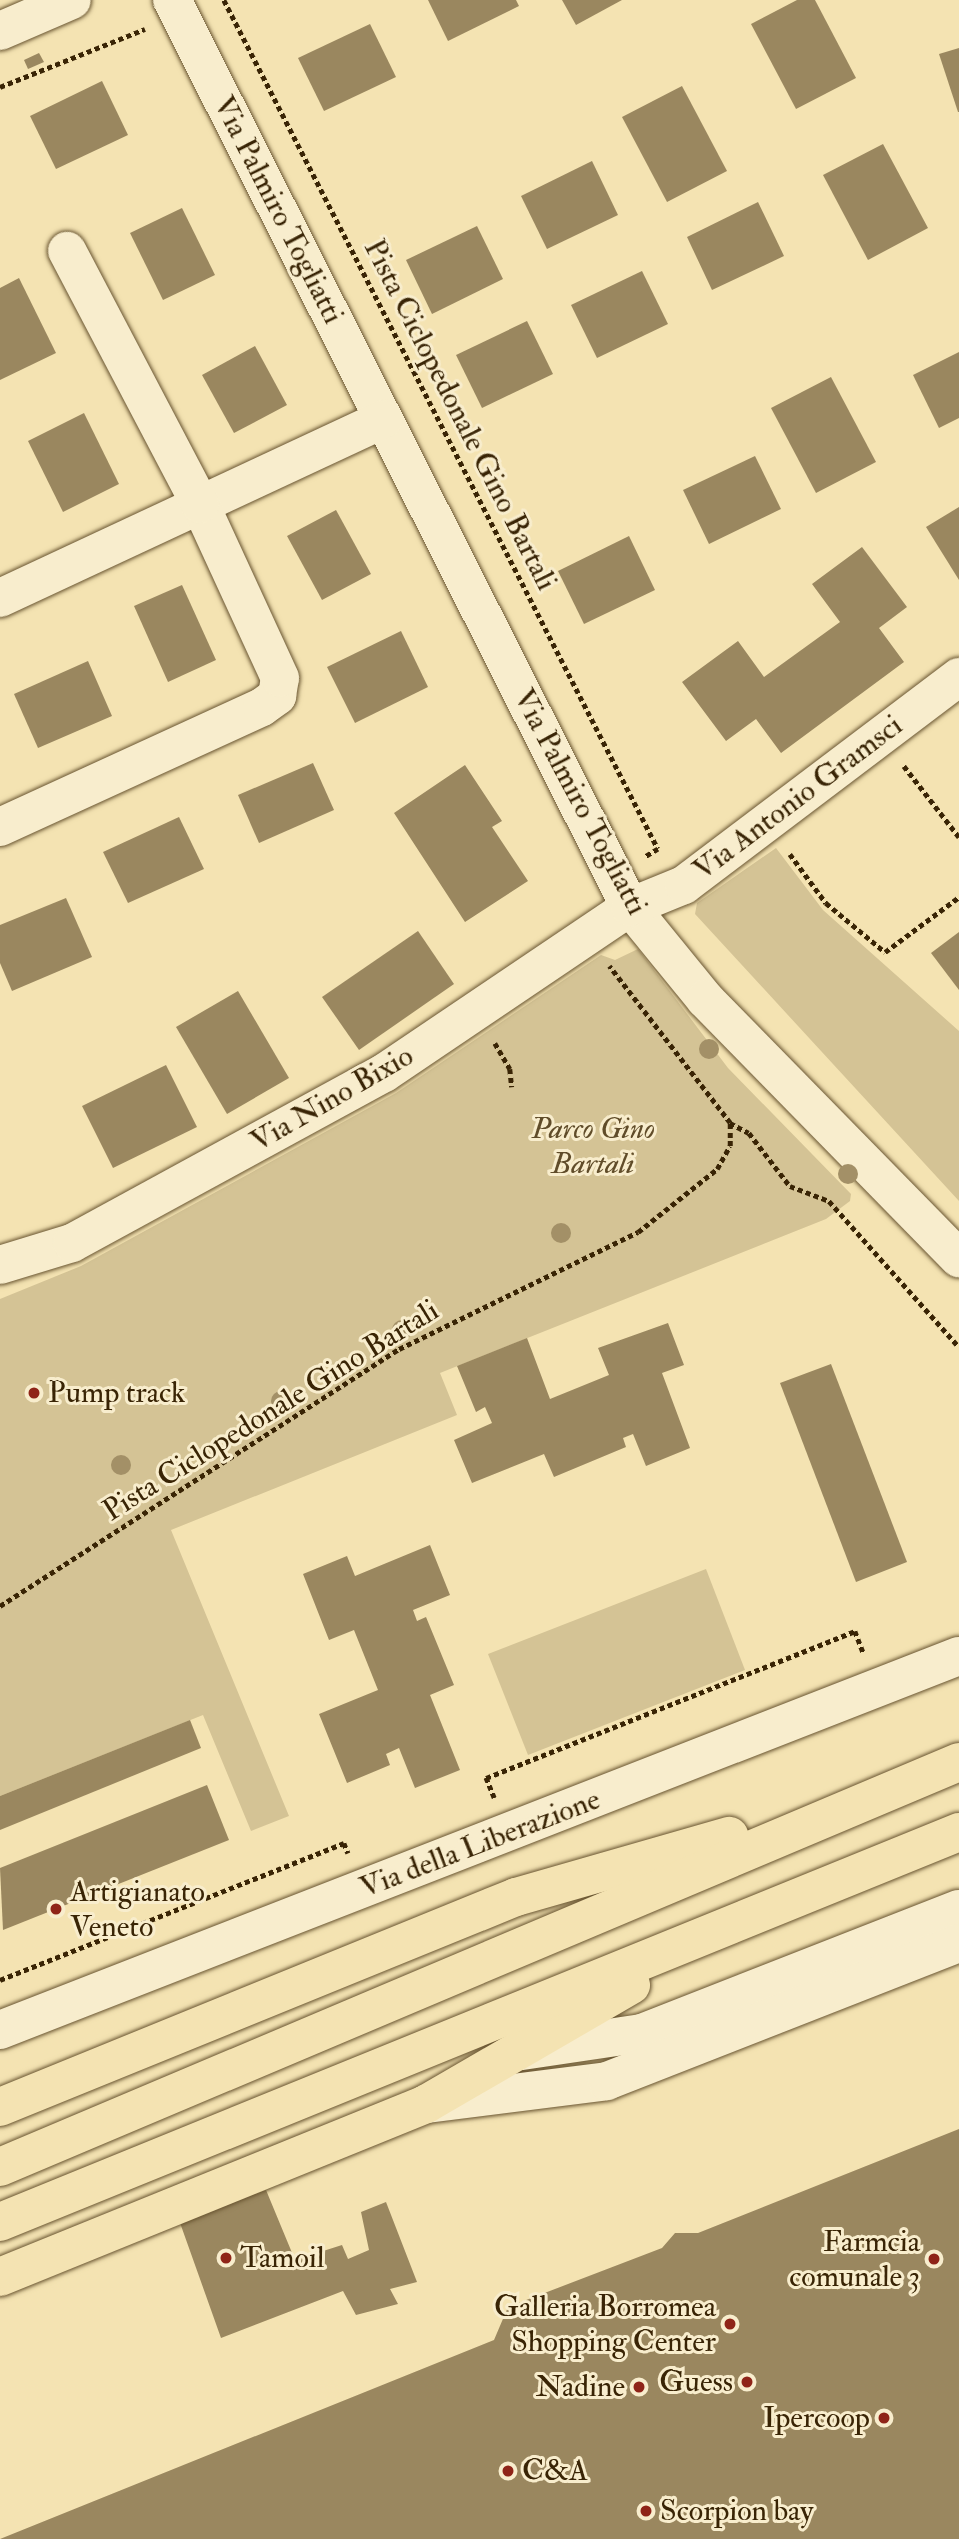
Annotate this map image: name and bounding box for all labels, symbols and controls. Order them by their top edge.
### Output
street label: Via Palmiro Togliatti [205,90,351,330]
street label: Pista Ciclopedonale Gino Bartali [356,233,564,597]
street label: Via Palmiro Togliatti [505,683,655,921]
street label: Via Antonio Gramsci [686,708,910,888]
street label: Via Nino Bixio [244,1038,420,1160]
park label: Parco Gino Bartali [531,1111,655,1182]
street label: Pista Ciclopedonale Gino Bartali [96,1293,446,1529]
place label: Pump track [48,1375,185,1411]
marker: Pump track [26,1385,42,1401]
street label: Via della Liberazione [355,1782,605,1906]
place label: Artigianato Veneto [70,1874,205,1944]
marker: Artigianato Veneto [48,1901,64,1917]
place label: Farmcia comunale 3 [789,2224,920,2294]
place label: Tamoil [240,2240,324,2276]
marker: Tamoil [218,2250,234,2266]
marker: Farmcia comunale 3 [926,2251,942,2267]
place label: Galleria Borromea Shopping Center [494,2289,716,2360]
marker: Galleria Borromea Shopping Center [722,2316,738,2332]
place label: Guess [659,2364,733,2400]
place label: Nadine [536,2369,625,2405]
marker: Guess [739,2374,755,2390]
marker: Nadine [631,2379,647,2395]
place label: Ipercoop [763,2400,870,2436]
marker: Ipercoop [876,2410,892,2426]
place label: C&A [522,2453,588,2489]
marker: C&A [500,2463,516,2479]
place label: Scorpion bay [660,2493,813,2529]
marker: Scorpion bay [638,2503,654,2519]

